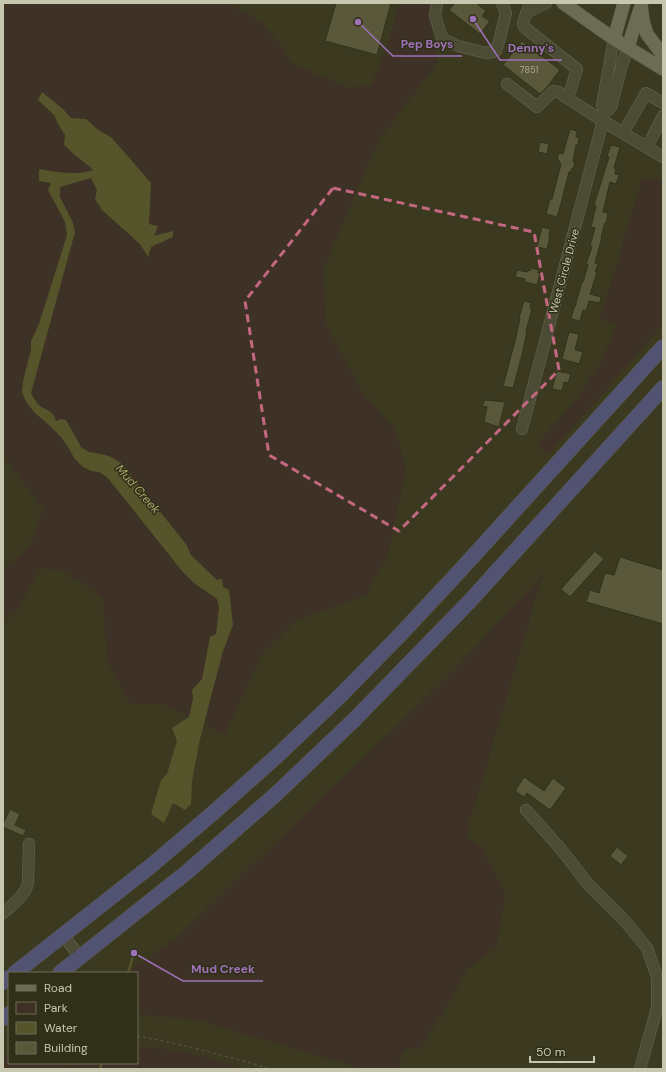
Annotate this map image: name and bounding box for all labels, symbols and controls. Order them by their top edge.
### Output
callout: Pep Boys [393,32,462,56]
text: Pep Boys [401,36,453,52]
callout: Denny's [500,36,562,60]
text: Denny's [508,40,554,56]
house number: 7851 [520,64,538,76]
street label: West Circle Drive [546,227,582,315]
water label: Mud Creek [112,461,164,518]
callout: Mud Creek [183,957,263,981]
text: Mud Creek [191,961,255,977]
legend [8,972,138,1064]
text: Road [44,980,72,996]
text: Park [44,1000,68,1016]
text: Water [44,1020,78,1036]
scale bar [530,1038,594,1064]
text: Building [44,1040,88,1056]
text: 50 m [536,1044,565,1060]

